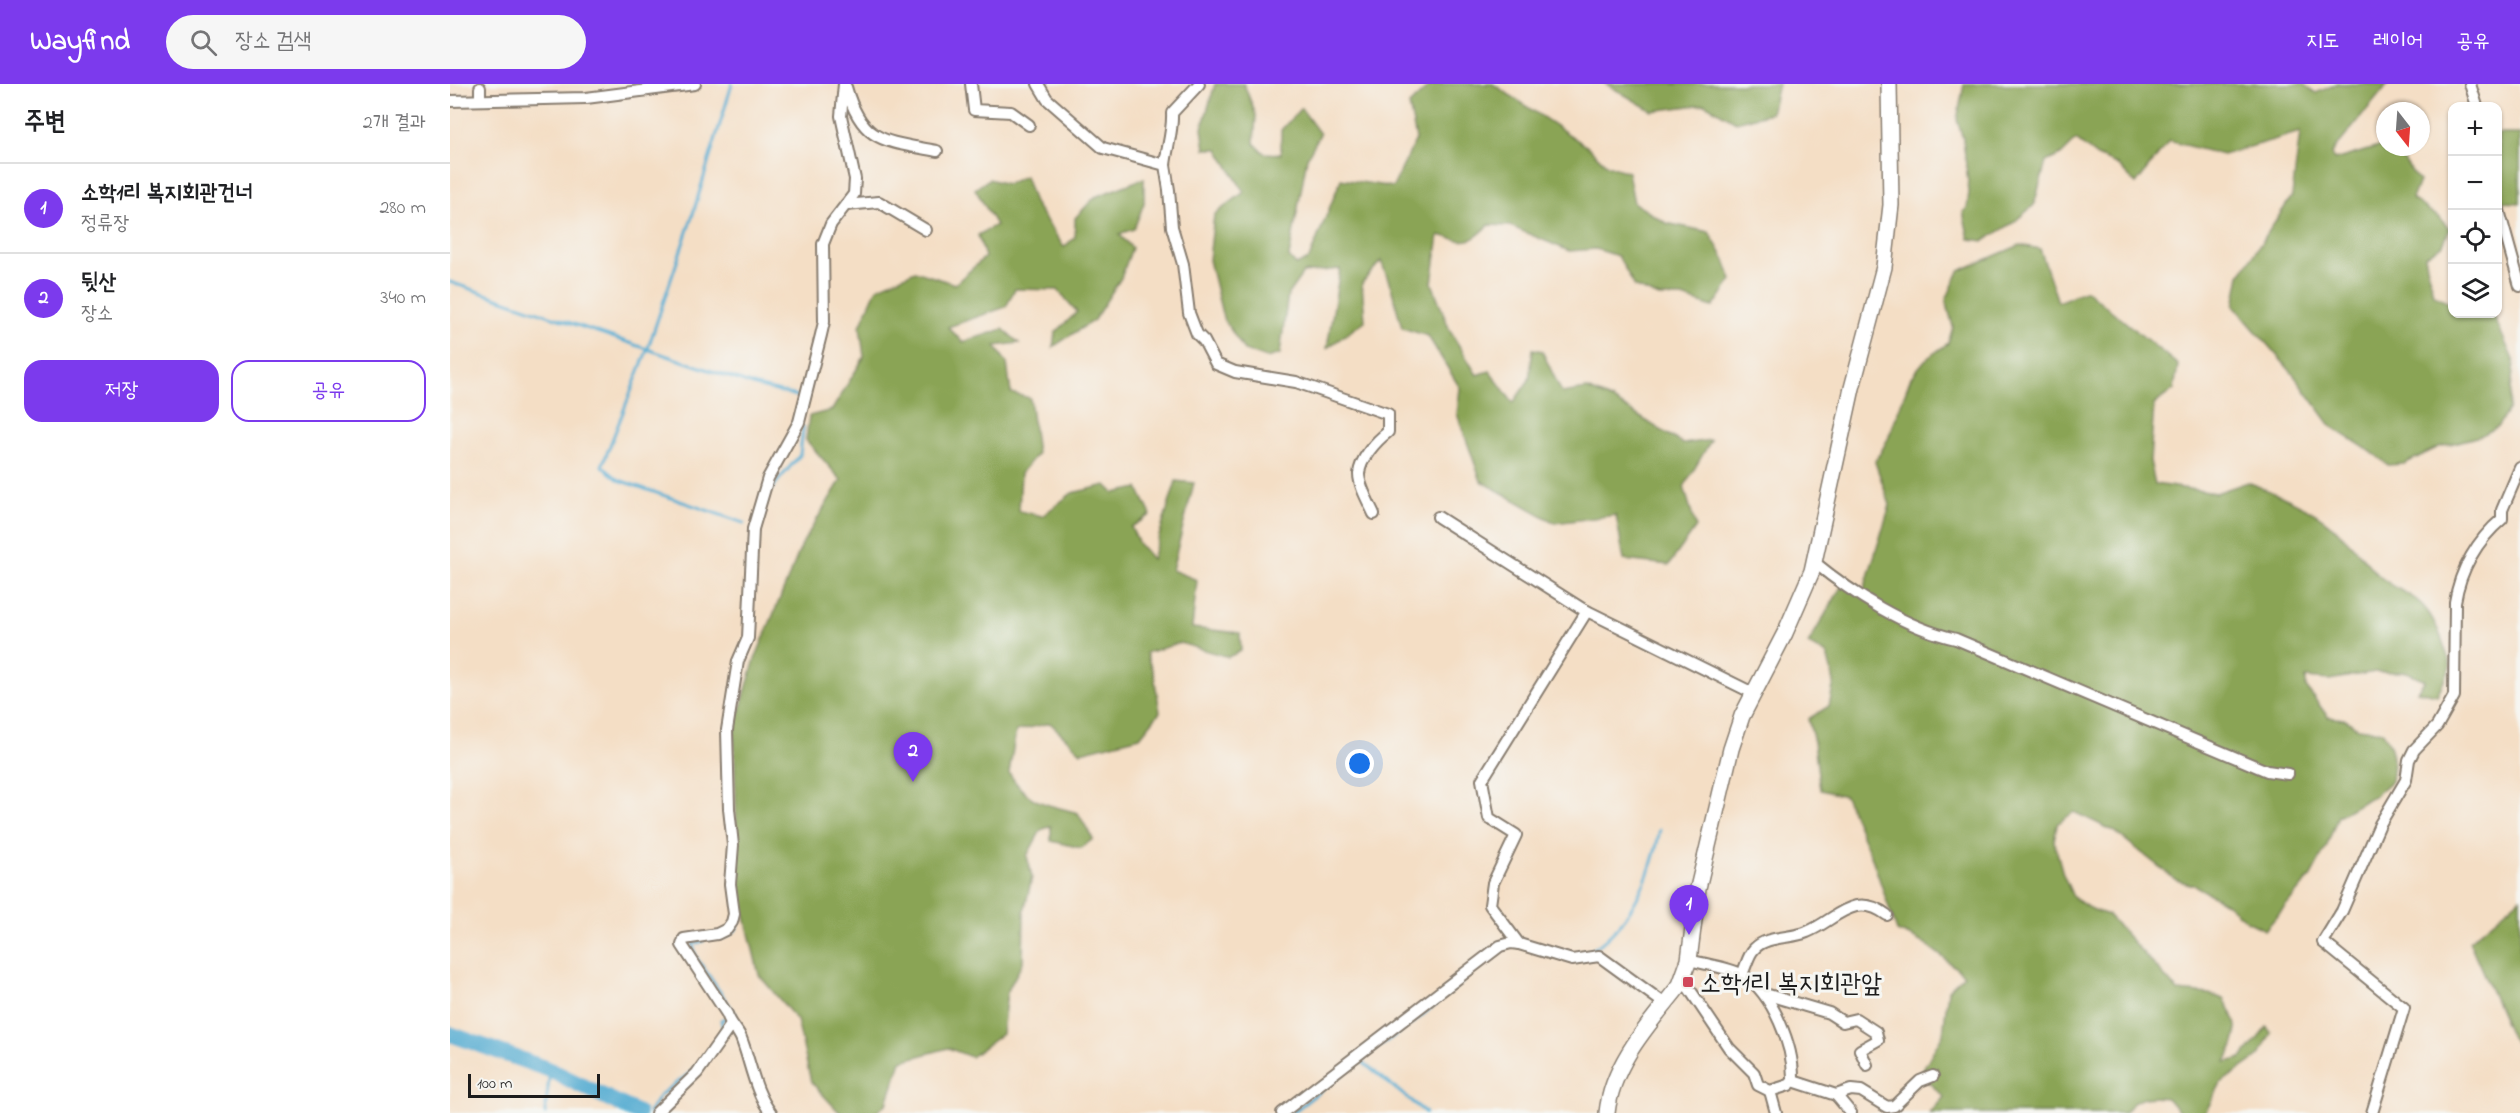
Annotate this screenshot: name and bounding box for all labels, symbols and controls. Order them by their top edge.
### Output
search box [166,15,586,69]
text: Wayfind [30,22,130,63]
icon: search [187,26,220,59]
text: 장소 검색 [235,26,311,58]
text: 지도 [2306,27,2340,57]
text: 레이어 [2373,27,2423,57]
text: 공유 [2456,27,2490,57]
north arrow [2376,102,2430,156]
map controls [2448,102,2502,318]
button: + [2448,102,2502,156]
text: 주변 [24,104,66,142]
text: 2개 결과 [363,109,426,138]
button: − [2448,156,2502,210]
text: 소학1리 복지회관건너 [81,178,253,210]
text: 1 [40,194,47,223]
text: 280 m [379,194,426,223]
text: 정류장 [81,210,129,239]
button: locate [2448,210,2502,264]
button: layers [2448,264,2502,318]
text: 뒷산 [81,268,116,300]
text: 2 [39,284,48,313]
text: 340 m [380,284,426,313]
text: 장소 [81,300,113,329]
button: 저장 [24,360,219,422]
button: 공유 [231,360,426,422]
pin: 2 [894,732,932,782]
your location [1345,749,1374,778]
pin: 1 [1670,886,1708,935]
place label: 소학1리 복지회관앞 [1700,966,1882,1004]
marker: 소학1리 복지회관앞 [1681,975,1695,989]
scale bar [468,1071,600,1098]
text: 100 m [477,1072,512,1096]

